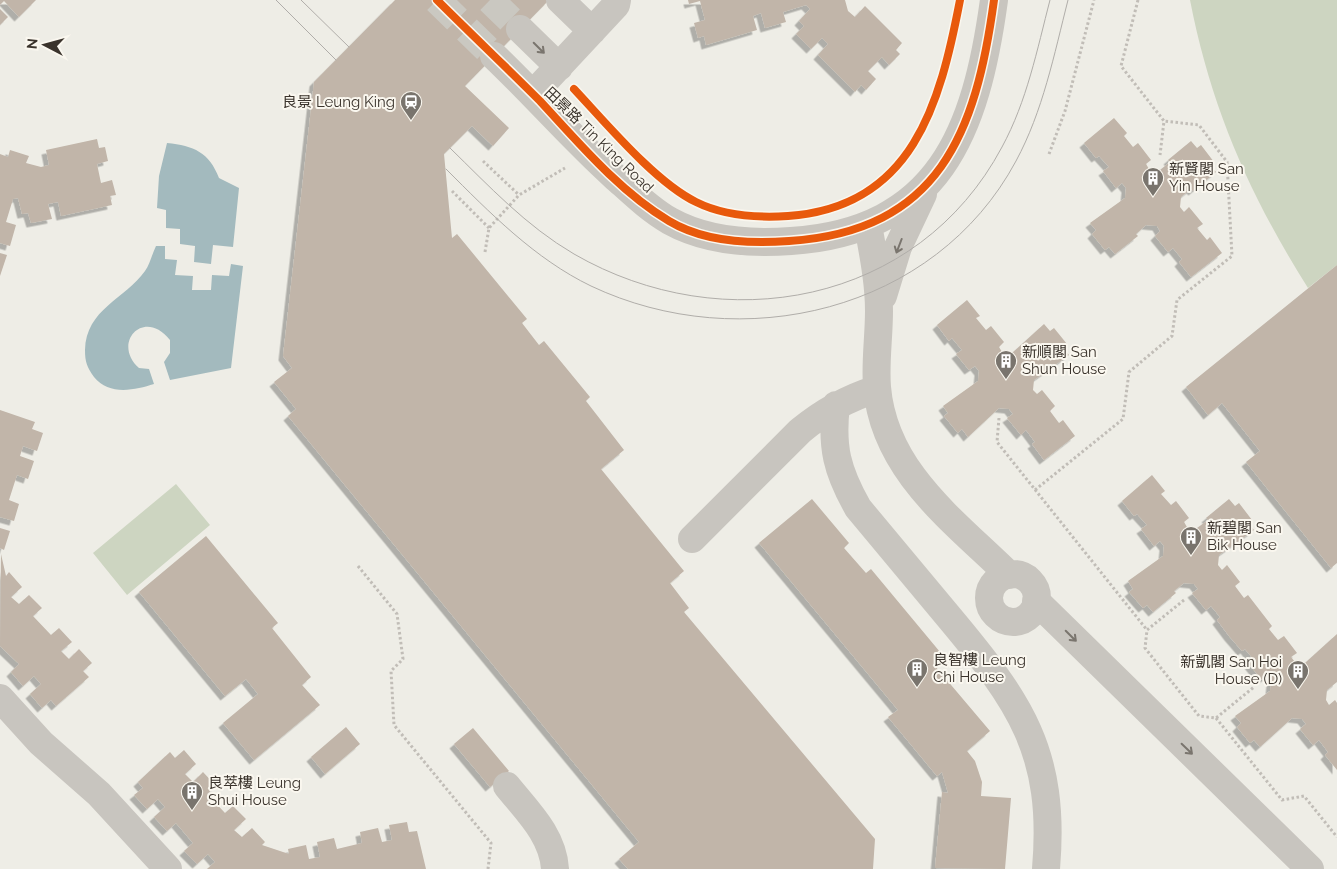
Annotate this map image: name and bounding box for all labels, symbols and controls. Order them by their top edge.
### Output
north arrow [20,20,70,70]
text: N [24,37,41,50]
one-way arrow [533,42,545,54]
street label: 田景路 Tin King Road [541,83,657,197]
station icon: 良景 Leung King [399,90,423,121]
place label: 良景 Leung King [282,93,395,111]
place label: 新賢閣 San Yin House [1169,160,1244,195]
building icon: 新賢閣 San Yin House [1141,166,1165,197]
one-way arrow [893,238,903,253]
place label: 新順閣 San Shun House [1022,343,1106,378]
building icon: 新順閣 San Shun House [994,349,1018,380]
place label: 新碧閣 San Bik House [1207,519,1282,554]
building icon: 新碧閣 San Bik House [1179,525,1203,556]
one-way arrow [1065,629,1077,642]
place label: 良智樓 Leung Chi House [933,651,1026,686]
place label: 新凱閣 San Hoi House (D) [1180,653,1282,688]
building icon: 良智樓 Leung Chi House [905,657,929,688]
building icon: 新凱閣 San Hoi House (D) [1286,659,1310,690]
one-way arrow [1181,743,1194,755]
place label: 良萃樓 Leung Shui House [208,774,301,809]
building icon: 良萃樓 Leung Shui House [180,780,204,811]

